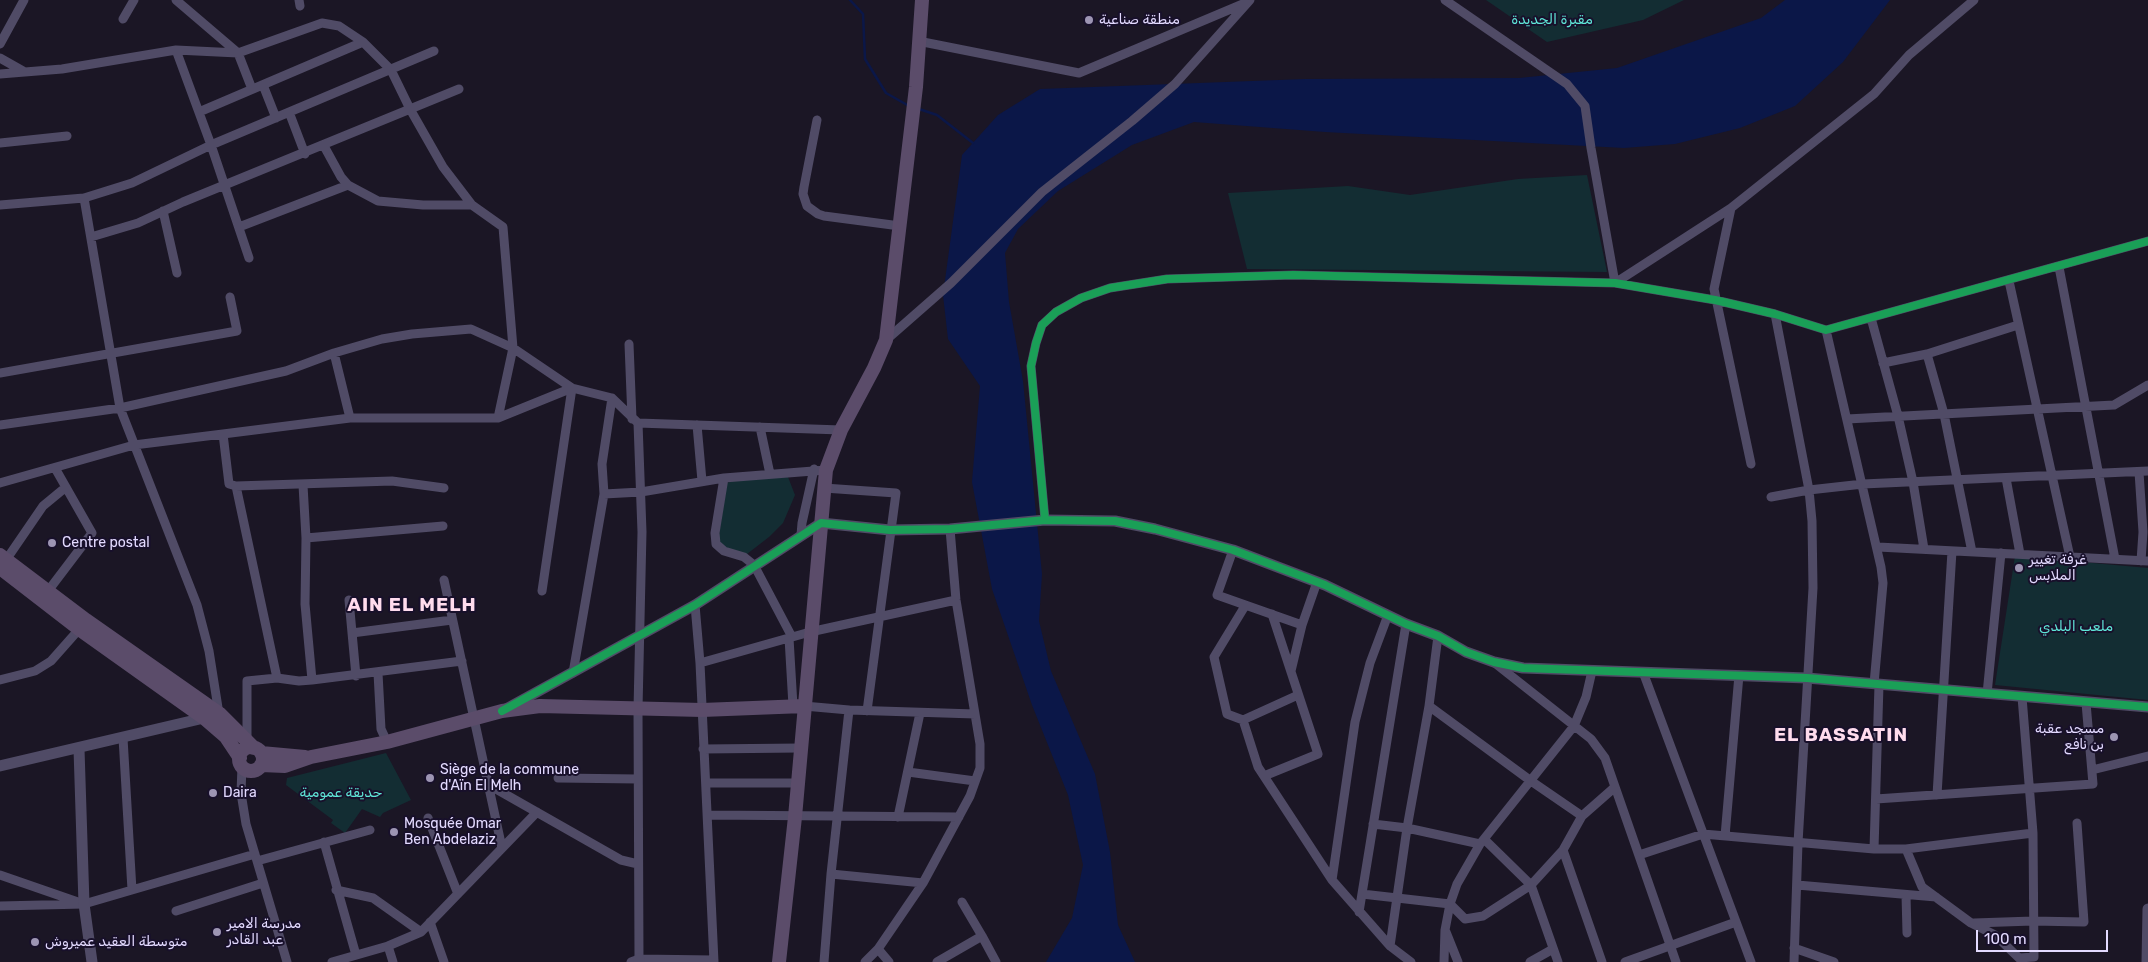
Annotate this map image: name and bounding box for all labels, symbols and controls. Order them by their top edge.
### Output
place label: منطقة صناعية [1099,12,1180,28]
park label: مقبرة الجديدة [1511,12,1593,28]
marker: منطقة صناعية [1083,14,1095,26]
place label: Centre postal [62,535,150,551]
marker: Centre postal [46,537,58,549]
place label: غرفة تغيير الملابس [2029,552,2086,584]
marker: غرفة تغيير الملابس [2013,562,2025,574]
district label: AIN EL MELH [346,595,478,617]
park label: ملعب البلدي [2039,619,2113,635]
place label: مسجد عقبة بن نافع [2035,721,2104,754]
district label: EL BASSATIN [1773,725,1909,747]
marker: مسجد عقبة بن نافع [2108,731,2120,743]
place label: Siège de la commune d'Aïn El Melh [440,762,579,794]
marker: Siège de la commune d'Aïn El Melh [424,772,436,784]
place label: Daira [223,785,257,801]
park label: حديقة عمومية [300,785,382,801]
marker: Daira [207,787,219,799]
place label: Mosquée Omar Ben Abdelaziz [404,816,501,849]
marker: Mosquée Omar Ben Abdelaziz [388,826,400,838]
place label: مدرسة الامير عبد القادر [227,916,301,949]
scale bar [1978,920,2110,952]
marker: مدرسة الامير عبد القادر [211,926,223,938]
text: 100 m [1984,930,2026,948]
place label: متوسطة العقيد عميروش [45,934,187,950]
marker: متوسطة العقيد عميروش [29,936,41,948]

